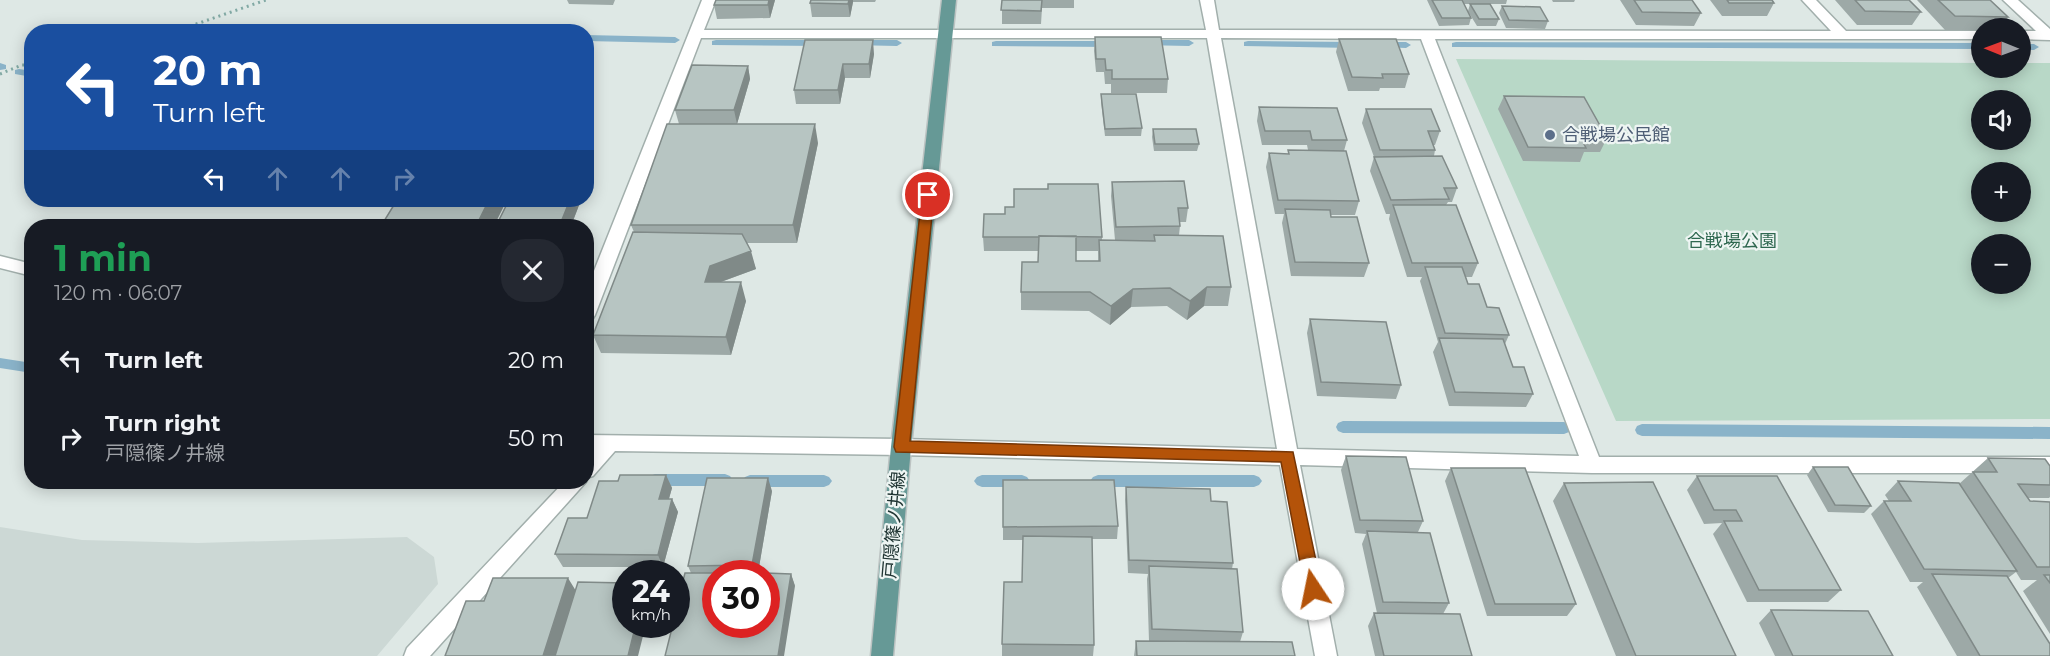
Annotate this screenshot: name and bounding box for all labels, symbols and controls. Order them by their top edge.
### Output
north arrow [1971,18,2031,78]
map controls [1971,18,2031,294]
text: 20 m [153,44,262,96]
icon: left [54,48,132,126]
button: sound [1971,90,2031,150]
text: Turn left [153,96,266,129]
place label: 合戦場公民館 [1562,124,1670,146]
marker: 合戦場公民館 [1543,128,1557,142]
icon: left [198,162,231,195]
icon: ahead [261,162,294,195]
icon: ahead [324,162,357,195]
icon: right [387,162,420,195]
button: + [1971,162,2031,222]
pin [902,169,953,220]
icon: arrive [911,178,944,211]
park label: 合戦場公園 [1687,230,1777,252]
button: − [1971,234,2031,294]
text: 1 min [54,236,152,280]
button: close [501,239,564,302]
text: 120 m · 06:07 [54,281,182,305]
icon: left [54,344,87,377]
text: Turn left [105,347,203,374]
text: 20 m [508,347,564,374]
text: Turn right [105,410,220,437]
icon: right [54,422,87,455]
text: 50 m [508,425,564,452]
text: 戸隠篠ノ井線 [105,441,225,465]
street label: 戸隠篠ノ井線 [878,470,910,580]
position arrow [1281,557,1345,621]
speed limit sign: 30 [702,560,780,638]
text: 24 [632,573,670,610]
text: km/h [631,605,671,624]

